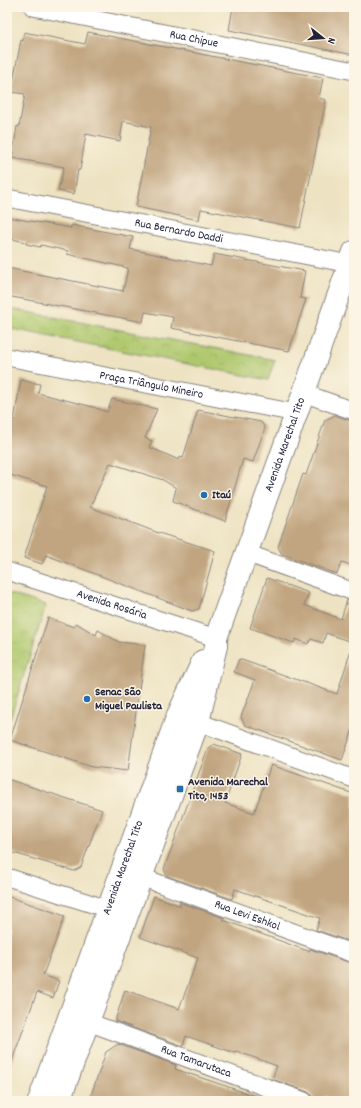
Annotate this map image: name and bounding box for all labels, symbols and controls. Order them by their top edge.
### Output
north arrow [303,18,343,58]
street label: Rua Chipue [168,26,220,52]
text: N [322,35,339,46]
street label: Rua Bernardo Daddi [133,214,224,248]
street label: Praça Triângulo Mineiro [98,367,205,403]
street label: Avenida Marechal Tito [260,395,310,494]
place label: Itaú [212,487,231,504]
marker: Itaú [199,490,209,500]
street label: Avenida Rosária [74,585,150,624]
place label: Senac São Miguel Paulista [95,684,163,715]
marker: Senac São Miguel Paulista [82,694,92,704]
place label: Avenida Marechal Tito, 1453 [188,774,268,805]
marker: Avenida Marechal Tito, 1453 [175,784,185,794]
street label: Avenida Marechal Tito [98,818,148,917]
street label: Rua Levi Eshkol [212,896,283,935]
street label: Rua Tamarutaca [158,1041,234,1082]

